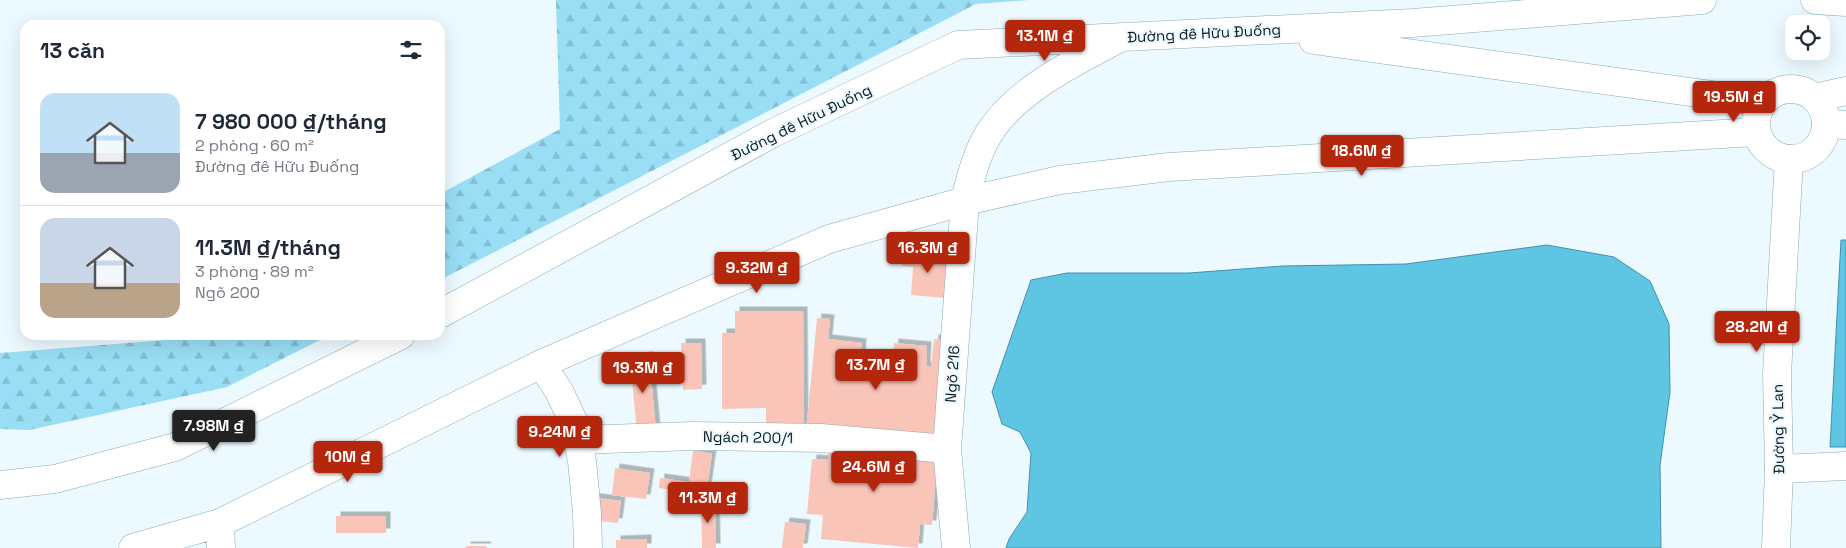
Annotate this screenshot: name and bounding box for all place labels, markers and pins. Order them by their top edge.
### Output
pin: 13.1M ₫ [999,20,1091,62]
pin: 19.5M ₫ [1688,80,1780,123]
pin: 18.6M ₫ [1316,134,1408,177]
pin: 16.3M ₫ [882,232,974,274]
pin: 9.32M ₫ [711,252,803,294]
pin: 28.2M ₫ [1711,310,1803,353]
pin: 13.7M ₫ [830,348,922,391]
pin: 19.3M ₫ [597,352,689,394]
pin: 7.98M ₫ [168,410,260,452]
pin: 9.24M ₫ [514,416,606,458]
pin: 10M ₫ [313,440,383,483]
pin: 24.6M ₫ [828,450,920,493]
pin: 11.3M ₫ [662,482,754,524]

